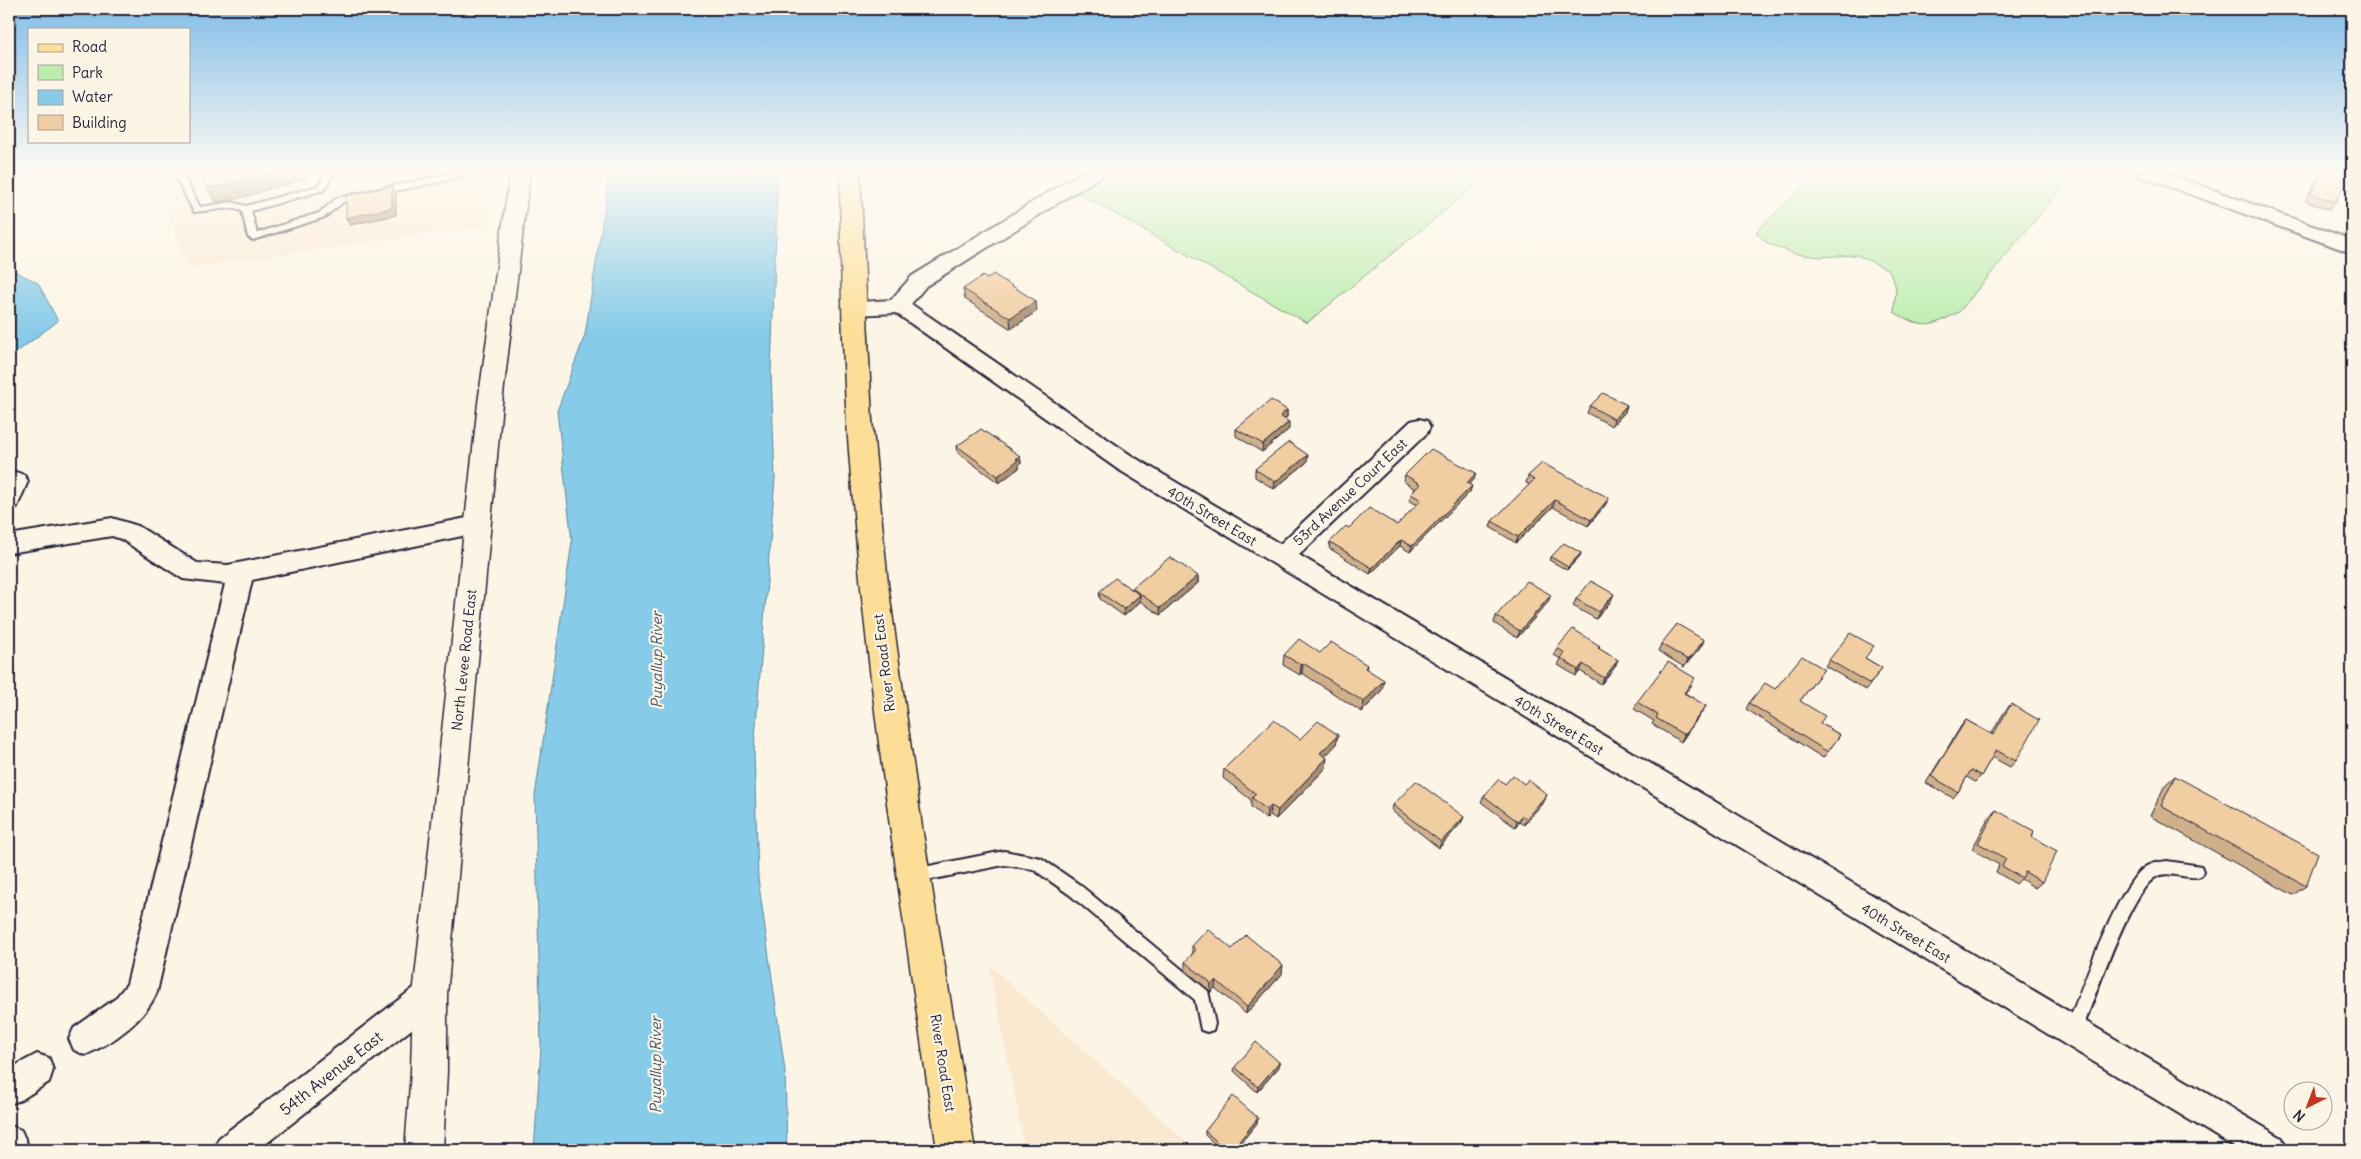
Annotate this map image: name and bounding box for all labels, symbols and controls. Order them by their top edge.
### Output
legend [28,28,190,142]
text: Road [72,37,107,56]
text: Park [72,63,103,82]
text: Water [72,87,113,106]
text: Building [72,113,127,132]
street label: 53rd Avenue Court East [1289,434,1411,550]
street label: 40th Street East [1164,482,1260,550]
street label: North Levee Road East [448,588,480,732]
water label: Puyallup River [647,610,666,708]
street label: River Road East [869,613,899,713]
street label: 40th Street East [1511,691,1607,759]
street label: 40th Street East [1858,899,1954,967]
street label: River Road East [926,1013,960,1113]
water label: Puyallup River [646,1015,665,1113]
street label: 54th Avenue East [275,1026,387,1119]
north arrow [2284,1082,2334,1132]
text: N [2290,1106,2309,1126]

